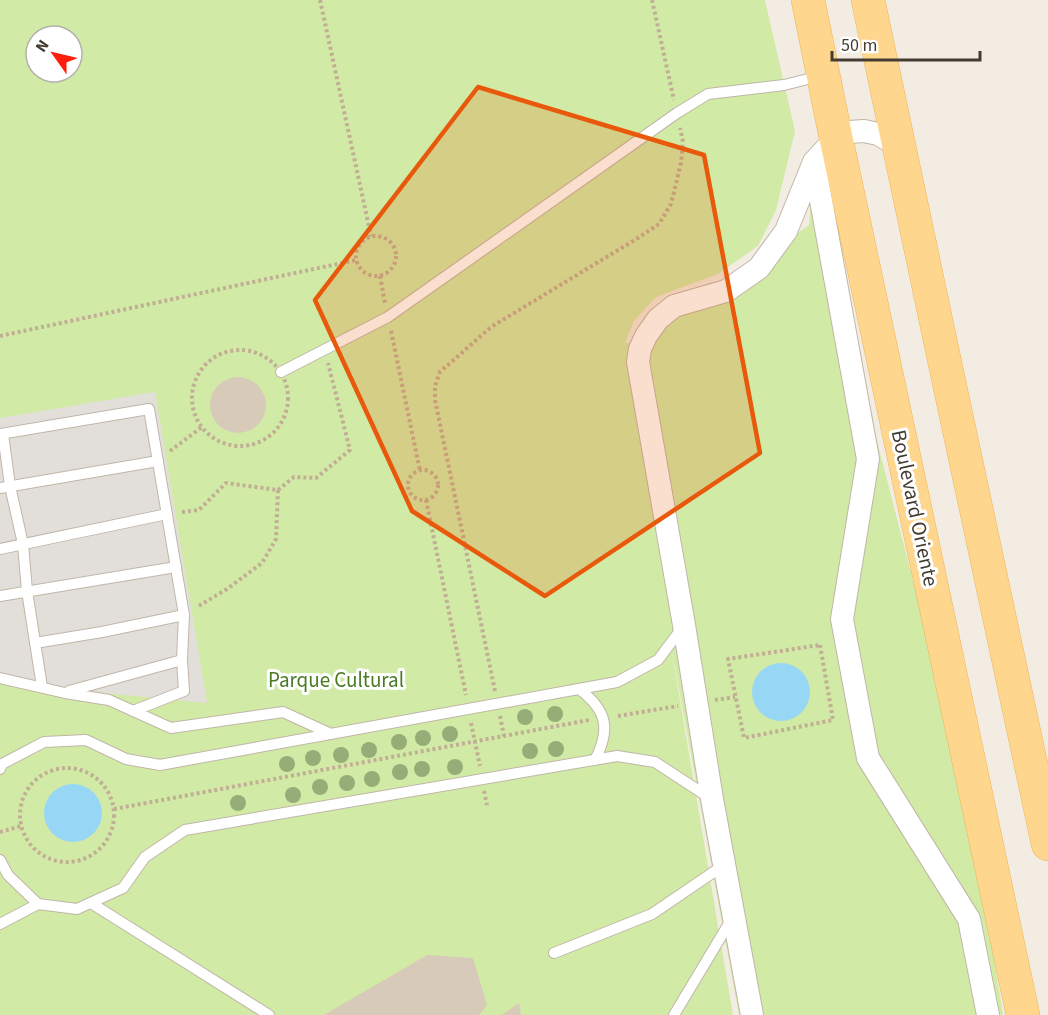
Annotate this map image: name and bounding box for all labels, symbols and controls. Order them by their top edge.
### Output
north arrow [24,24,84,84]
scale bar [832,24,980,62]
text: 50 m [841,33,877,58]
text: N [30,36,54,57]
street label: Boulevard Oriente [884,427,946,589]
park label: Parque Cultural [268,665,404,695]

